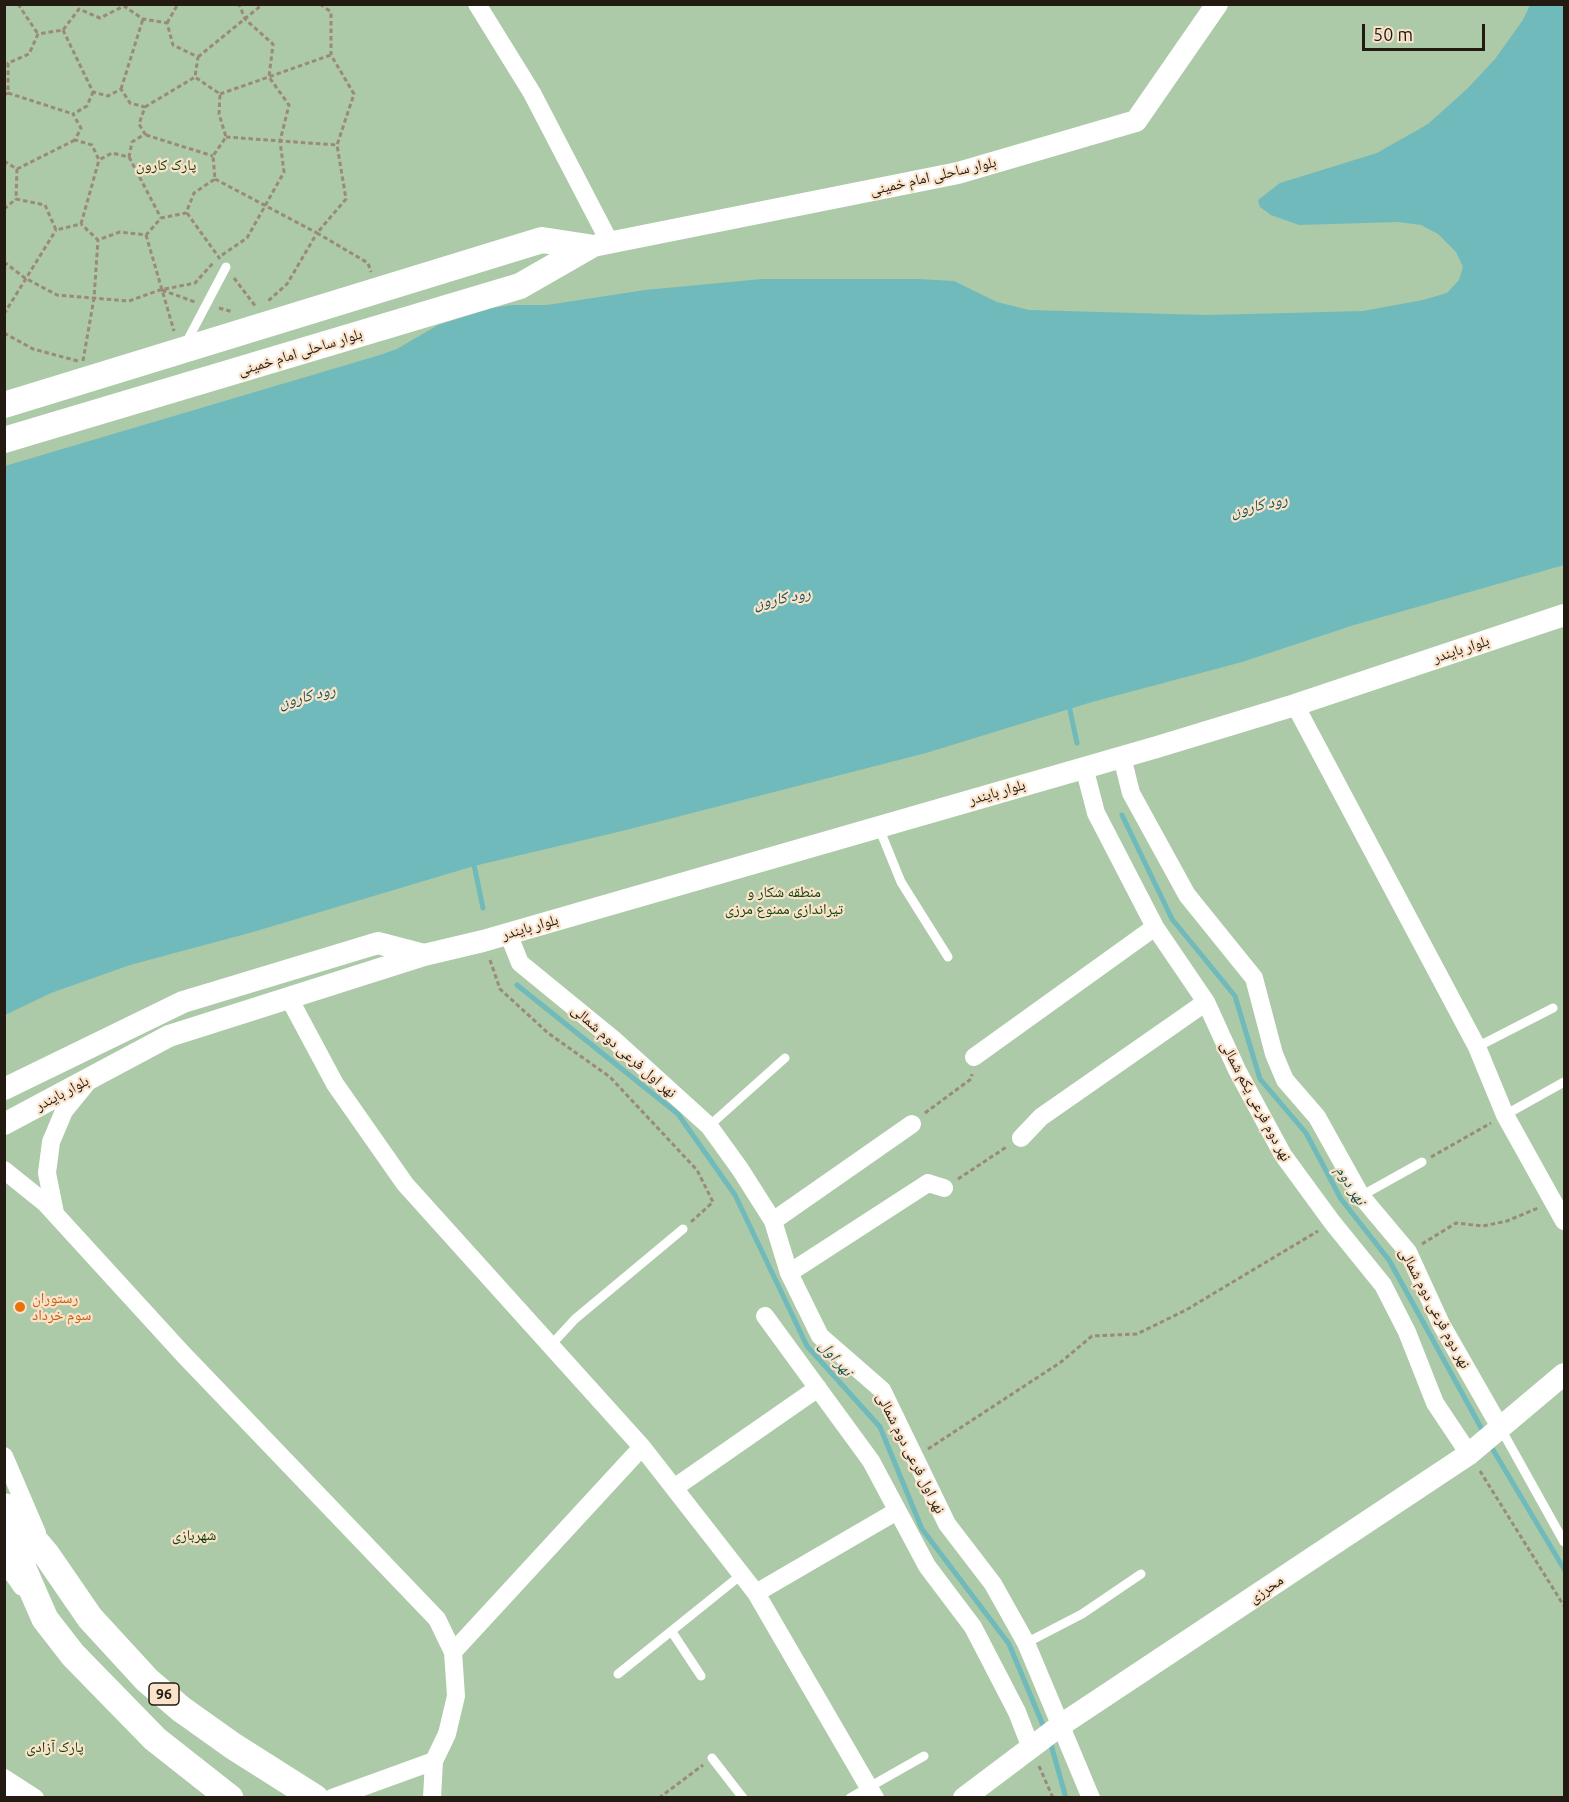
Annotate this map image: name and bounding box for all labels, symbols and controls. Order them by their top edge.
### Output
scale bar [1365,12,1488,50]
text: 50 m [1373,24,1413,44]
street label: بلوار ساحلی امام خمینی [868,153,998,199]
park label: پارک کارون [136,156,196,174]
street label: بلوار ساحلی امام خمینی [236,325,364,379]
water label: رود کارون [1229,489,1289,521]
water label: رود کارون [752,583,812,613]
street label: بلوار بایندر [1431,631,1491,667]
water label: رود کارون [277,680,337,712]
street label: بلوار بایندر [967,775,1027,809]
park label: منطقه شکار و تیراندازی ممنوع مرزی [725,883,843,918]
street label: بلوار بایندر [500,910,560,944]
street label: نهر اول فرعی دوم شمالی [568,1000,680,1102]
street label: نهر دوم فرعی یکم شمالی [1217,1038,1295,1164]
street label: بلوار بایندر [32,1071,92,1115]
water label: نهر دوم [1332,1162,1370,1208]
street label: نهر دوم فرعی دوم شمالی [1396,1244,1474,1372]
place label: رستوران سوم خرداد [32,1289,91,1324]
marker: رستوران سوم خرداد [13,1300,27,1314]
water label: نهر اول [815,1336,857,1380]
street label: نهر اول فرعی دوم شمالی [873,1390,949,1516]
park label: شهربازی [172,1526,216,1544]
street label: محرزی [1245,1571,1287,1607]
road number: 96 [149,1683,179,1705]
park label: پارک آزادی [26,1738,84,1756]

